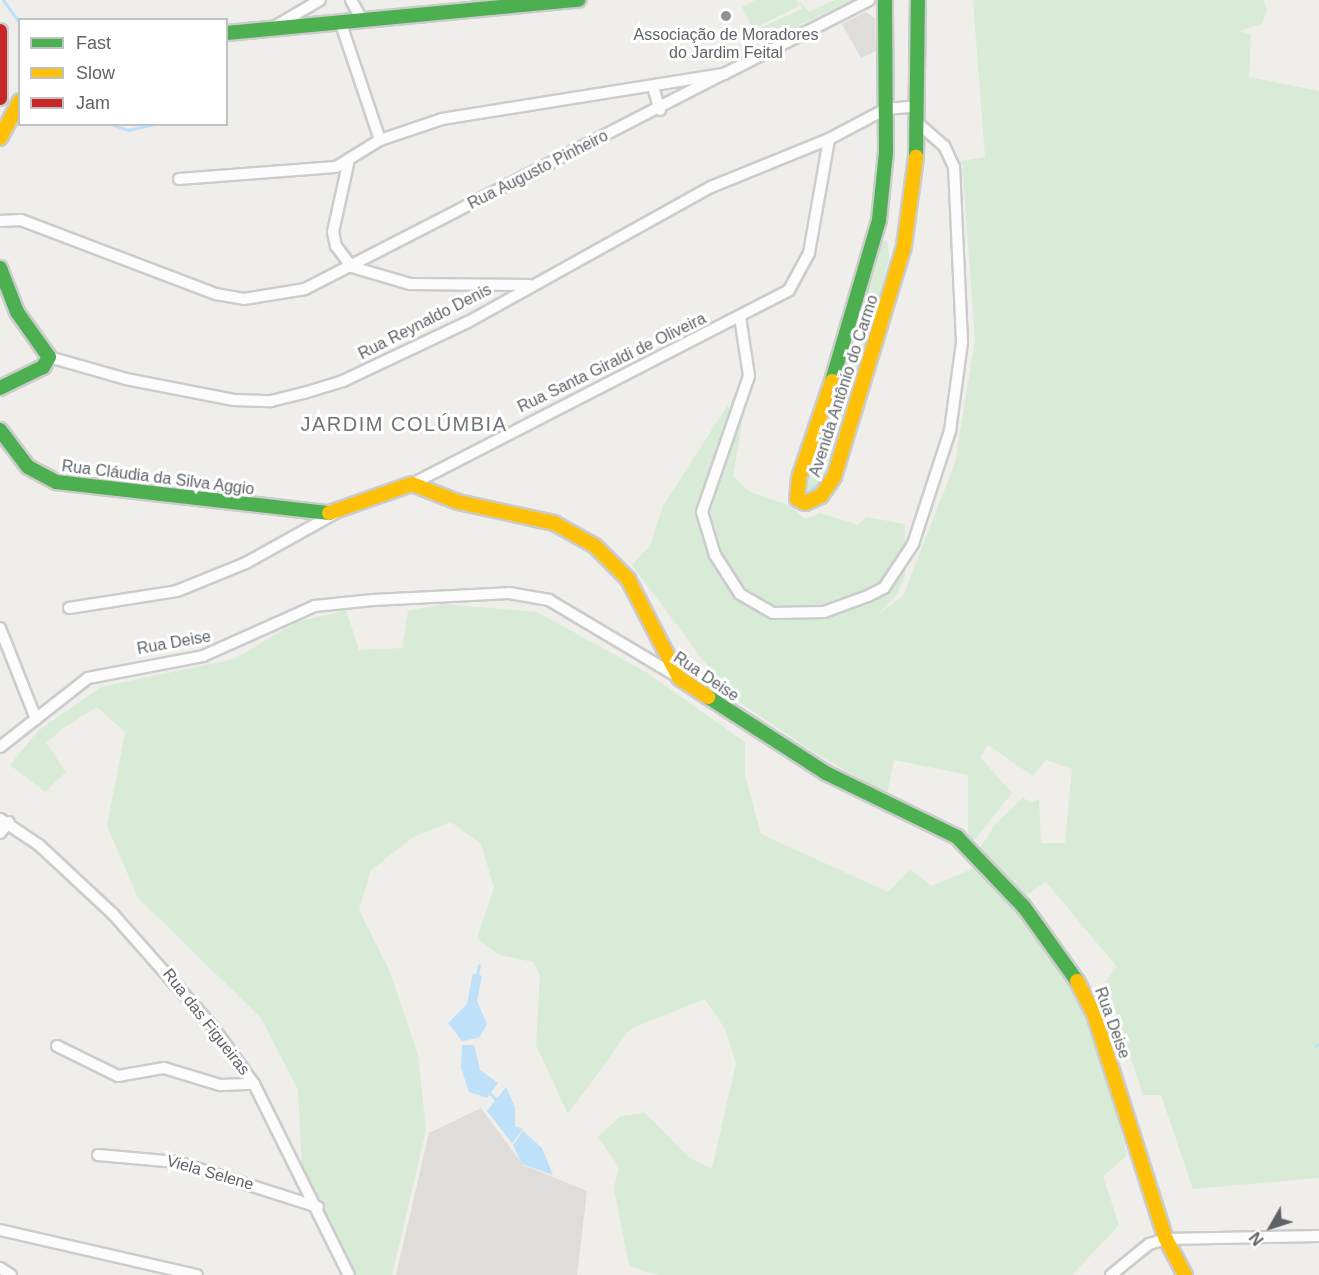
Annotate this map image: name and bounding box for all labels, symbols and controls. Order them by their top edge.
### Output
marker: Associação de Moradores do Jardim Feital [719,9,733,23]
legend [18,18,228,126]
place label: Associação de Moradores do Jardim Feital [634,25,818,63]
text: Fast [76,33,111,53]
text: Slow [76,63,115,83]
text: Jam [76,93,110,113]
street label: Rua Augusto Pinheiro [464,126,612,214]
street label: Rua Reynaldo Denis [355,280,495,364]
street label: Avenida Antônio do Carmo [805,292,883,480]
street label: Rua Santa Giraldi de Oliveira [515,309,709,417]
district label: JARDIM COLÚMBIA [301,412,507,436]
street label: Rua Cláudia da Silva Aggio [60,457,256,499]
street label: Rua Deise [136,627,212,659]
street label: Rua Deise [670,648,742,706]
street label: Rua das Figueiras [158,965,254,1079]
street label: Rua Deise [1090,985,1134,1061]
street label: Viela Selene [164,1151,256,1195]
north arrow [1241,1197,1301,1257]
text: N [1246,1229,1267,1248]

